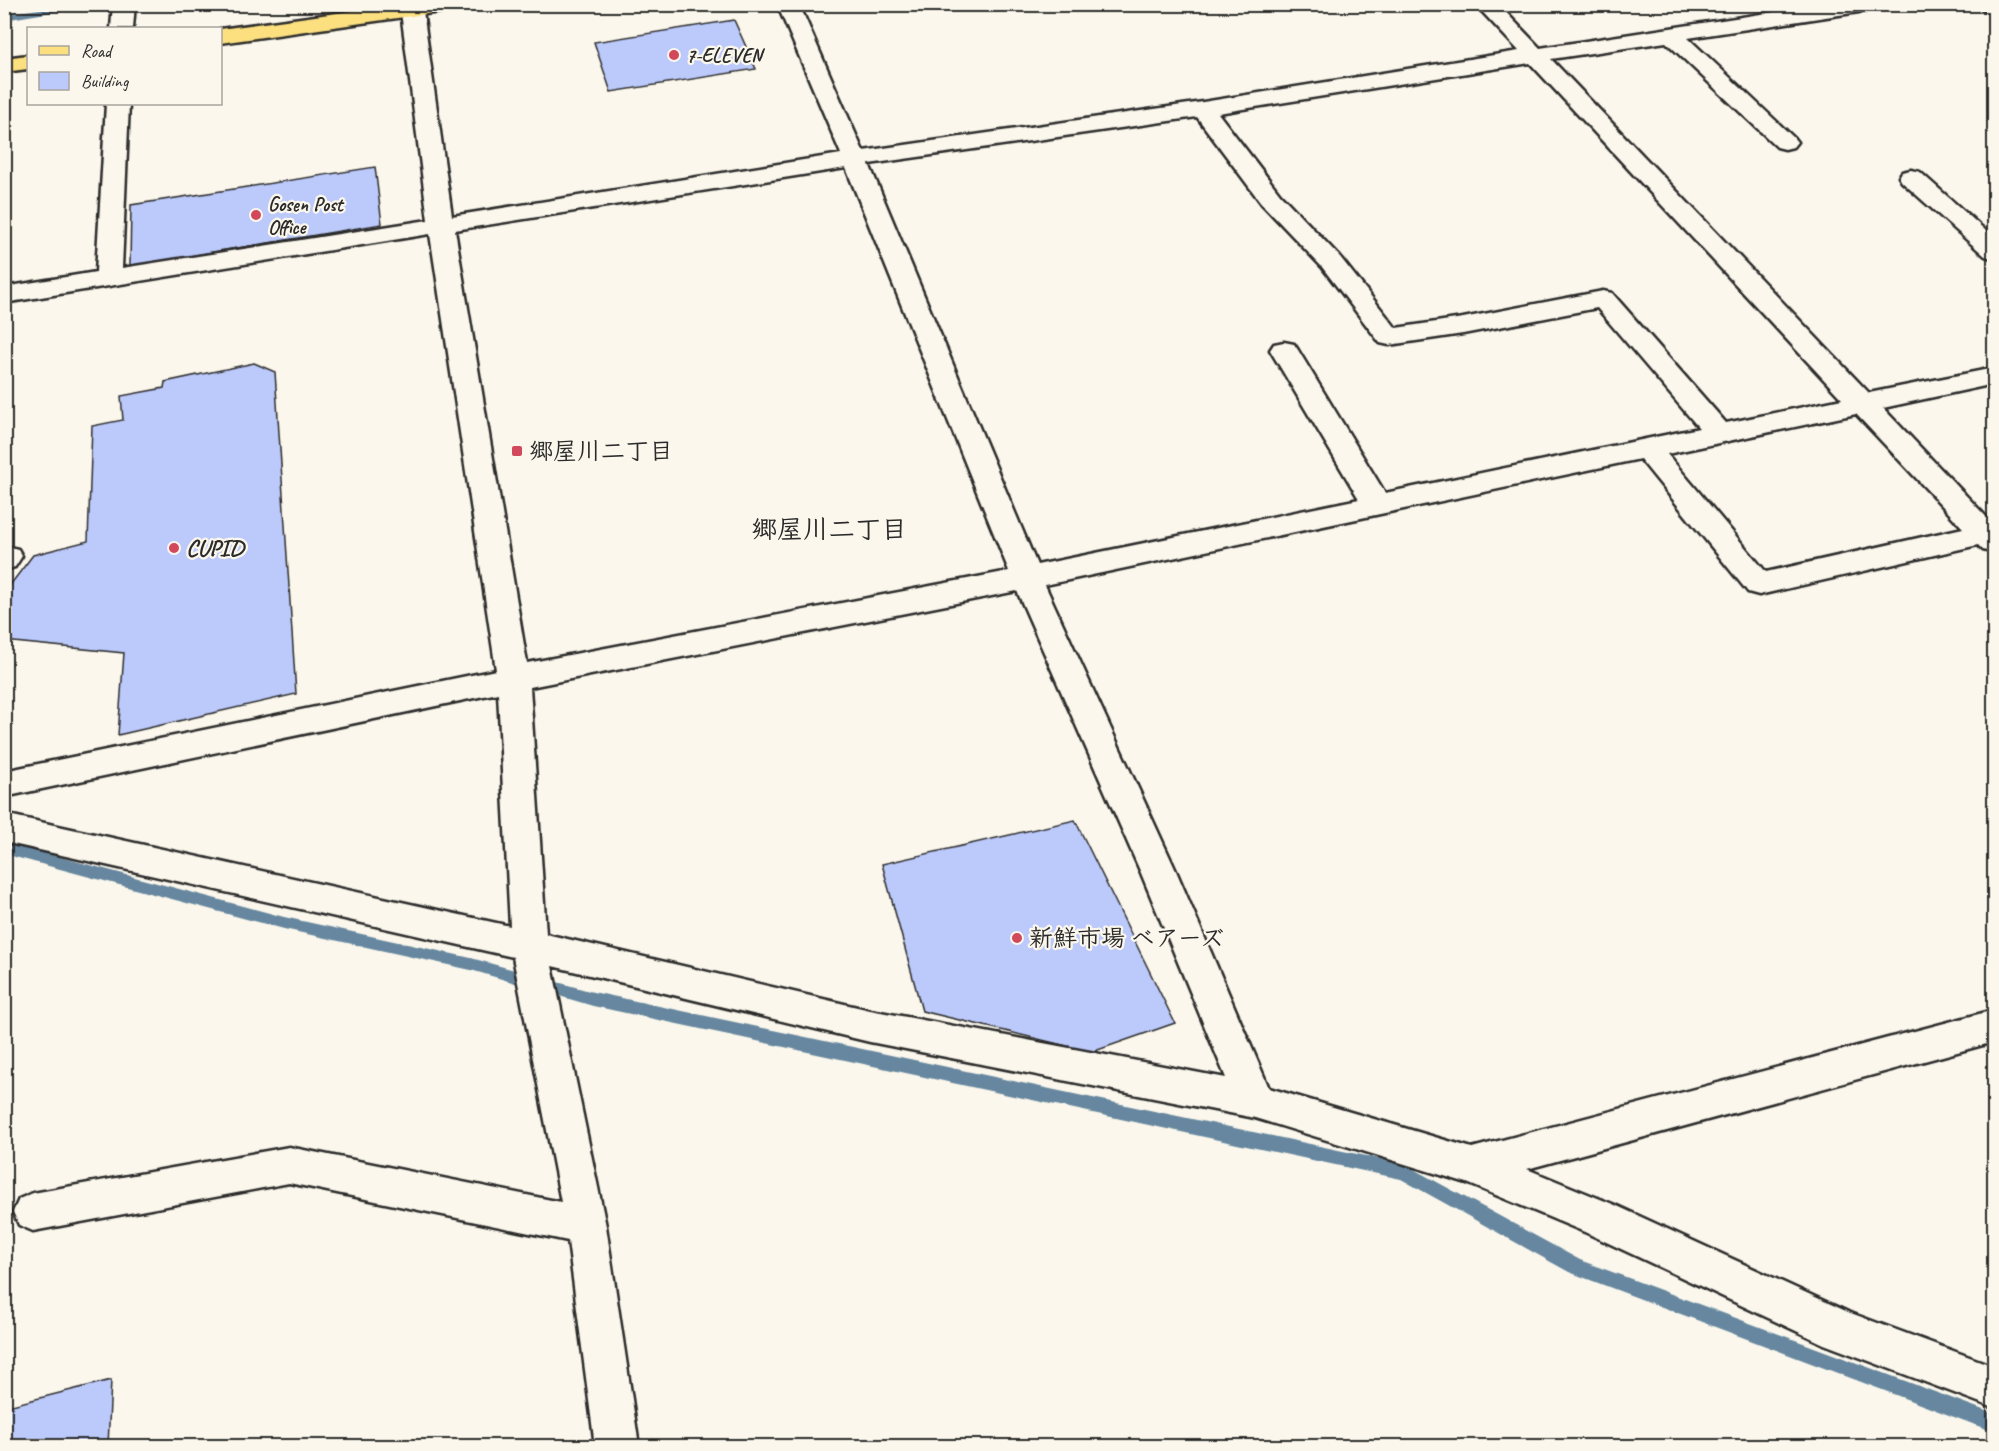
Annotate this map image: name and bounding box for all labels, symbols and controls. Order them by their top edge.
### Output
legend [27,27,222,105]
text: Road [81,40,114,62]
place label: 7-ELEVEN [686,43,766,68]
marker: 7-ELEVEN [667,48,681,62]
text: Building [81,70,130,92]
place label: Gosen Post Office [268,192,345,240]
marker: Gosen Post Office [249,208,263,222]
place label: 郷屋川二丁目 [529,436,673,466]
marker: 郷屋川二丁目 [510,444,524,458]
district label: 郷屋川二丁目 [751,513,907,546]
place label: CUPID [186,533,246,563]
marker: CUPID [167,541,181,555]
place label: 新鮮市場 ベアーズ [1029,923,1224,953]
marker: 新鮮市場 ベアーズ [1010,931,1024,945]

